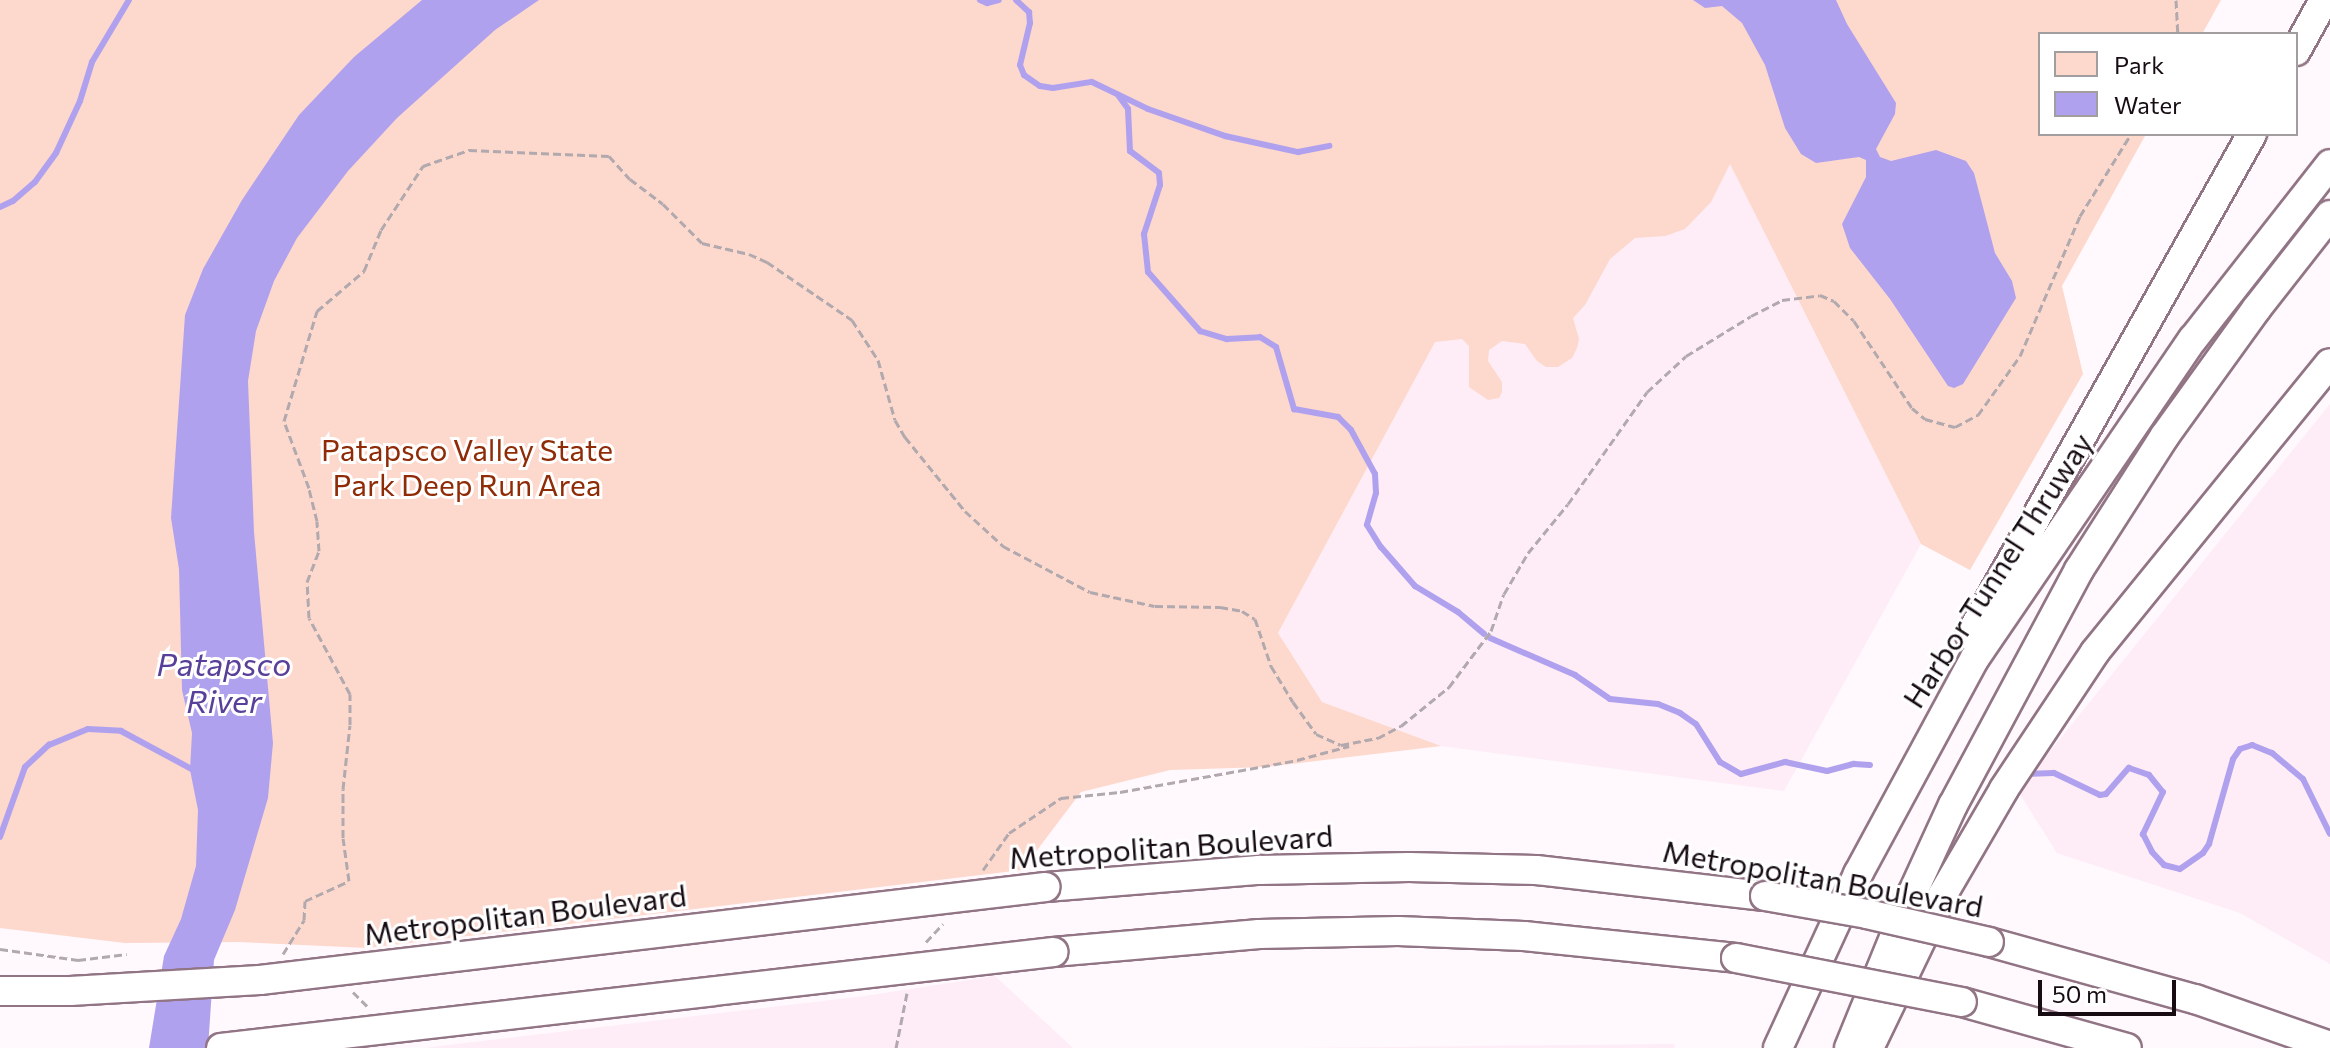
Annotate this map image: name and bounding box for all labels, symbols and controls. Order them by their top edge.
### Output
legend [2038,32,2298,136]
text: Park [2114,50,2164,79]
text: Water [2114,90,2182,119]
street label: Harbor Tunnel Thruway [1895,426,2099,714]
park label: Patapsco Valley State Park Deep Run Area [321,431,613,502]
water label: Patapsco River [157,645,291,720]
street label: Metropolitan Boulevard [1008,817,1334,875]
street label: Metropolitan Boulevard [1660,832,1986,924]
street label: Metropolitan Boulevard [362,876,688,952]
scale bar [2042,964,2180,1014]
text: 50 m [2052,979,2107,1008]

